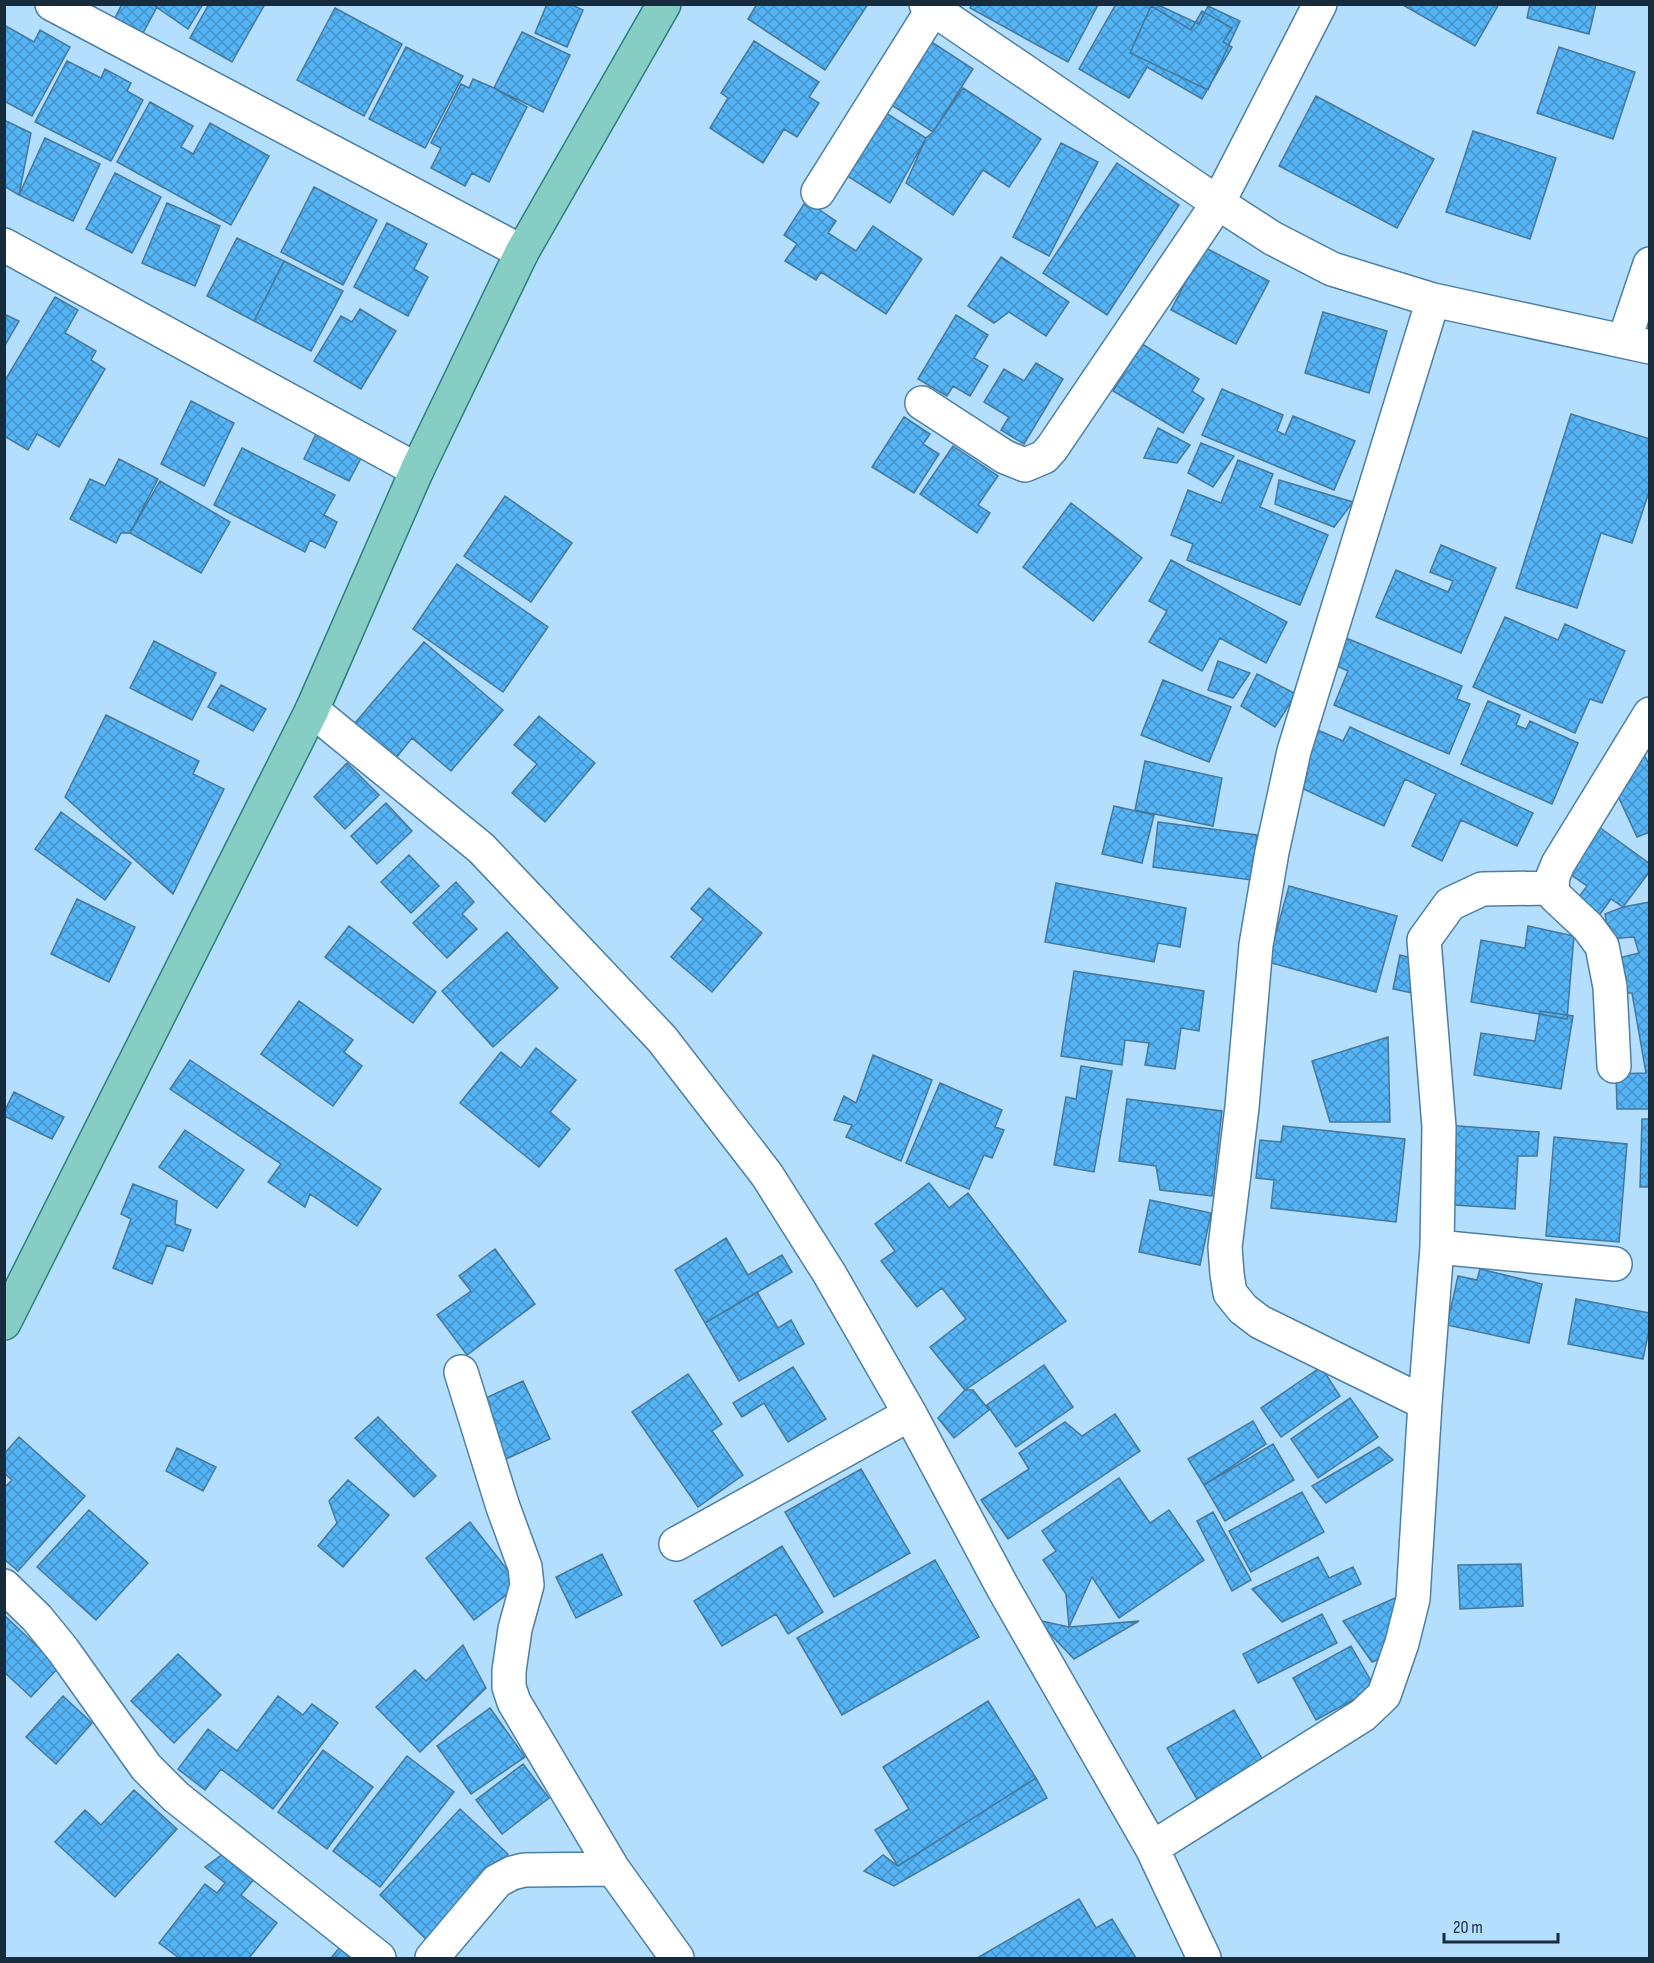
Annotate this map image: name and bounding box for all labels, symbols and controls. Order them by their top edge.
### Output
scale bar [1444,1906,1558,1944]
text: 20 m [1453,1917,1483,1938]

